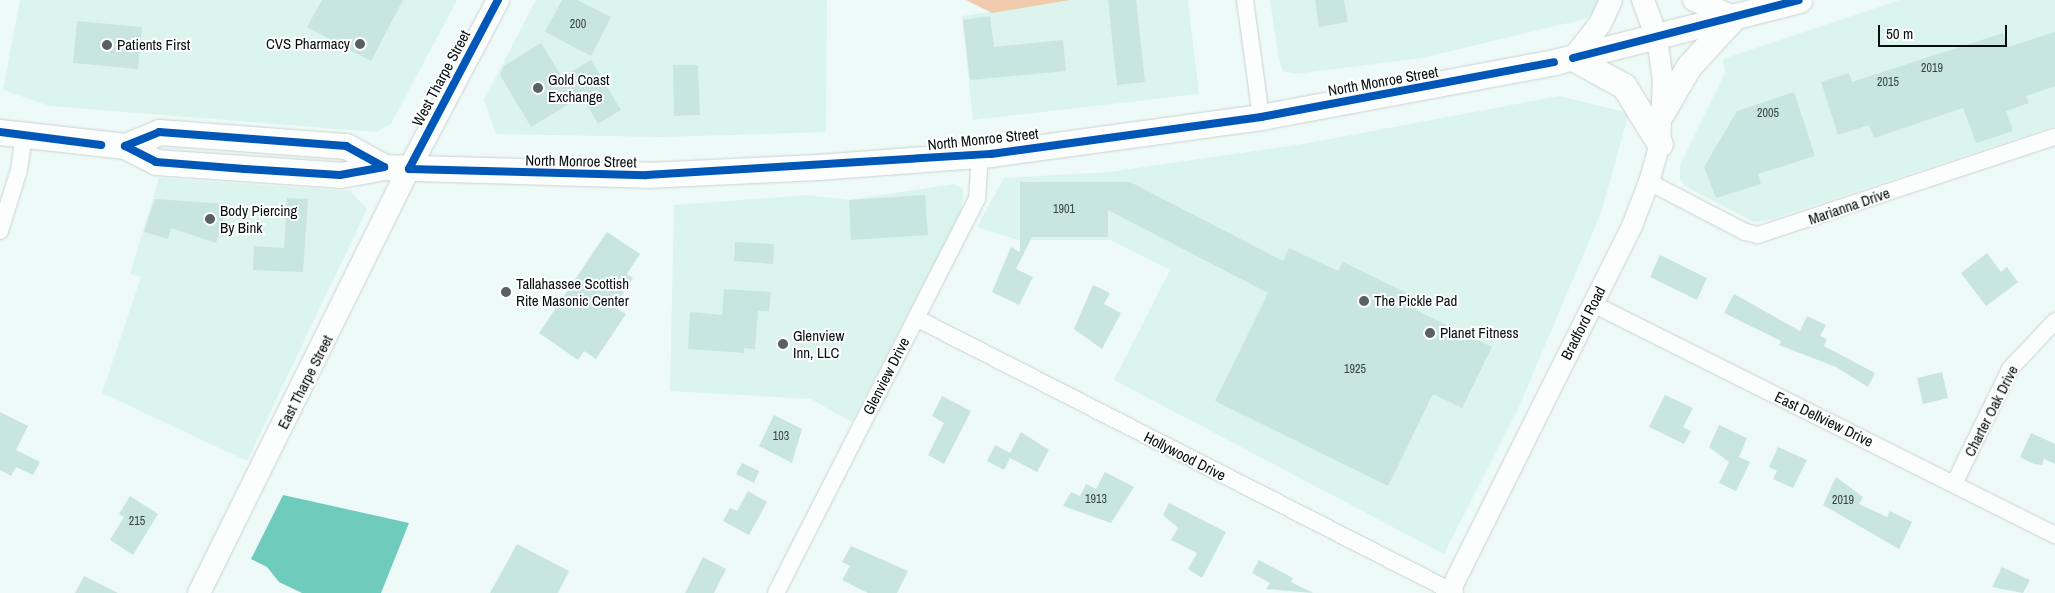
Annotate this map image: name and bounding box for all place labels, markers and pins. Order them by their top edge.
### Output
place label: CVS Pharmacy [266,35,350,53]
place label: Patients First [117,36,190,54]
marker: CVS Pharmacy [354,38,366,50]
marker: Patients First [101,39,113,51]
place label: Gold Coast Exchange [548,70,610,105]
marker: Gold Coast Exchange [532,82,544,94]
place label: Body Piercing By Bink [220,201,297,236]
marker: Body Piercing By Bink [204,213,216,225]
place label: Tallahassee Scottish Rite Masonic Center [516,274,629,309]
marker: Tallahassee Scottish Rite Masonic Center [500,286,512,298]
place label: The Pickle Pad [1374,292,1457,310]
marker: The Pickle Pad [1358,295,1370,307]
place label: Planet Fitness [1440,324,1519,342]
place label: Glenview Inn, LLC [793,326,844,361]
marker: Planet Fitness [1424,327,1436,339]
marker: Glenview Inn, LLC [777,338,789,350]

